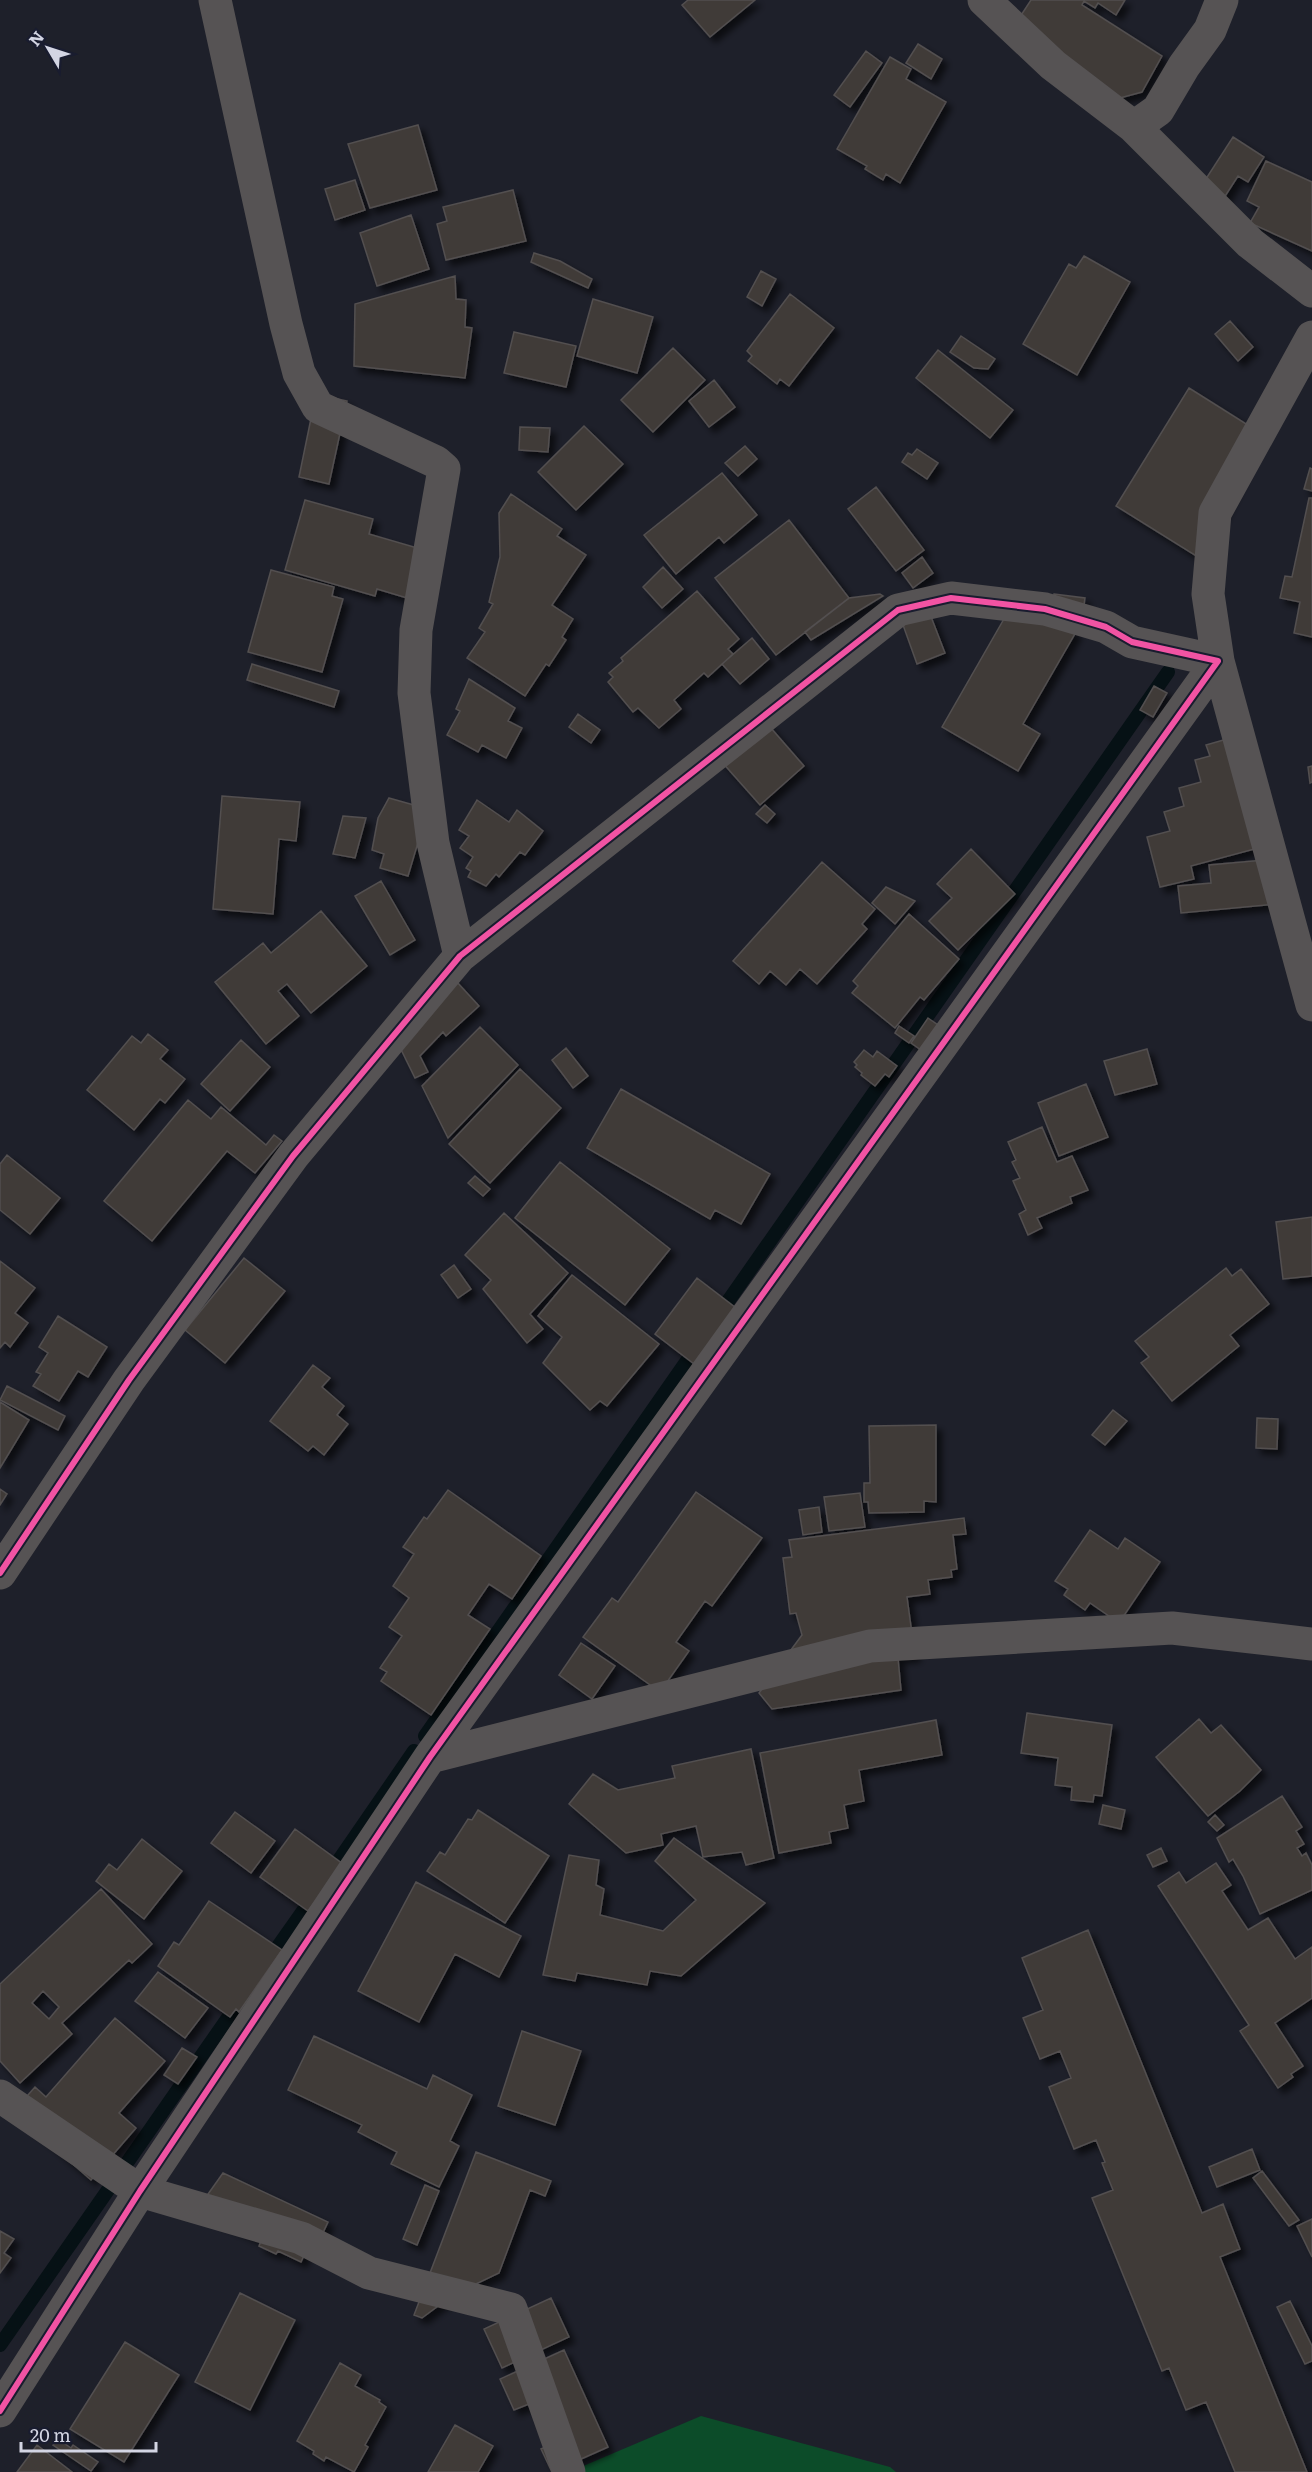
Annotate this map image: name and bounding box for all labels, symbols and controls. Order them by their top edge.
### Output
north arrow [18,18,78,78]
text: N [22,25,49,51]
scale bar [21,2415,156,2453]
text: 20 m [30,2421,71,2448]

